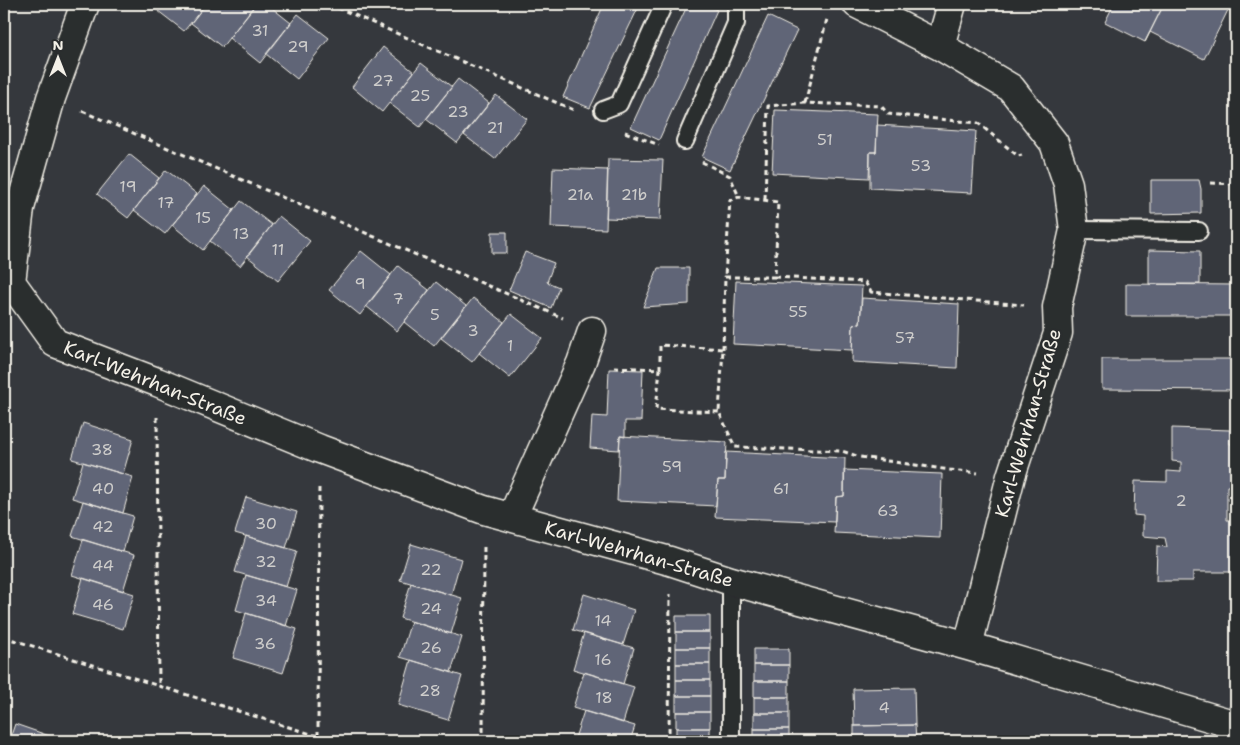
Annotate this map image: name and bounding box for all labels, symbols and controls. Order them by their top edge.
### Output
house number: 31 [251,20,269,41]
north arrow [32,32,82,82]
text: N [52,36,64,54]
house number: 29 [287,36,309,57]
house number: 27 [372,70,394,91]
house number: 25 [410,85,430,106]
house number: 23 [447,101,469,122]
house number: 21 [486,117,504,138]
house number: 51 [817,129,833,150]
house number: 53 [911,155,931,176]
house number: 19 [119,176,137,197]
house number: 21a [567,184,593,205]
house number: 21b [621,184,647,205]
house number: 17 [157,192,175,213]
house number: 15 [195,207,211,228]
house number: 13 [232,223,250,244]
house number: 11 [272,239,284,260]
house number: 9 [354,273,366,294]
house number: 7 [392,288,404,309]
house number: 55 [788,301,808,322]
house number: 5 [430,304,440,325]
house number: 3 [467,320,479,341]
street label: Karl-Wehrhan-Straße [989,326,1067,520]
house number: 57 [895,327,915,348]
street label: Karl-Wehrhan-Straße [60,335,250,431]
house number: 1 [507,335,513,356]
house number: 38 [91,439,113,460]
house number: 59 [662,456,682,477]
house number: 40 [92,478,114,499]
house number: 61 [773,478,789,499]
house number: 2 [1175,490,1187,511]
house number: 63 [877,500,899,521]
house number: 30 [255,513,277,534]
street label: Karl-Wehrhan-Straße [542,515,736,593]
house number: 42 [92,516,114,537]
house number: 32 [255,551,277,572]
house number: 44 [92,555,114,576]
house number: 22 [420,559,442,580]
house number: 34 [255,590,277,611]
house number: 46 [92,594,114,615]
house number: 24 [420,598,442,619]
house number: 14 [594,610,612,631]
house number: 36 [254,633,276,654]
house number: 26 [420,637,442,658]
house number: 16 [594,649,612,670]
house number: 28 [419,680,441,701]
house number: 18 [595,687,613,708]
house number: 4 [878,697,890,718]

